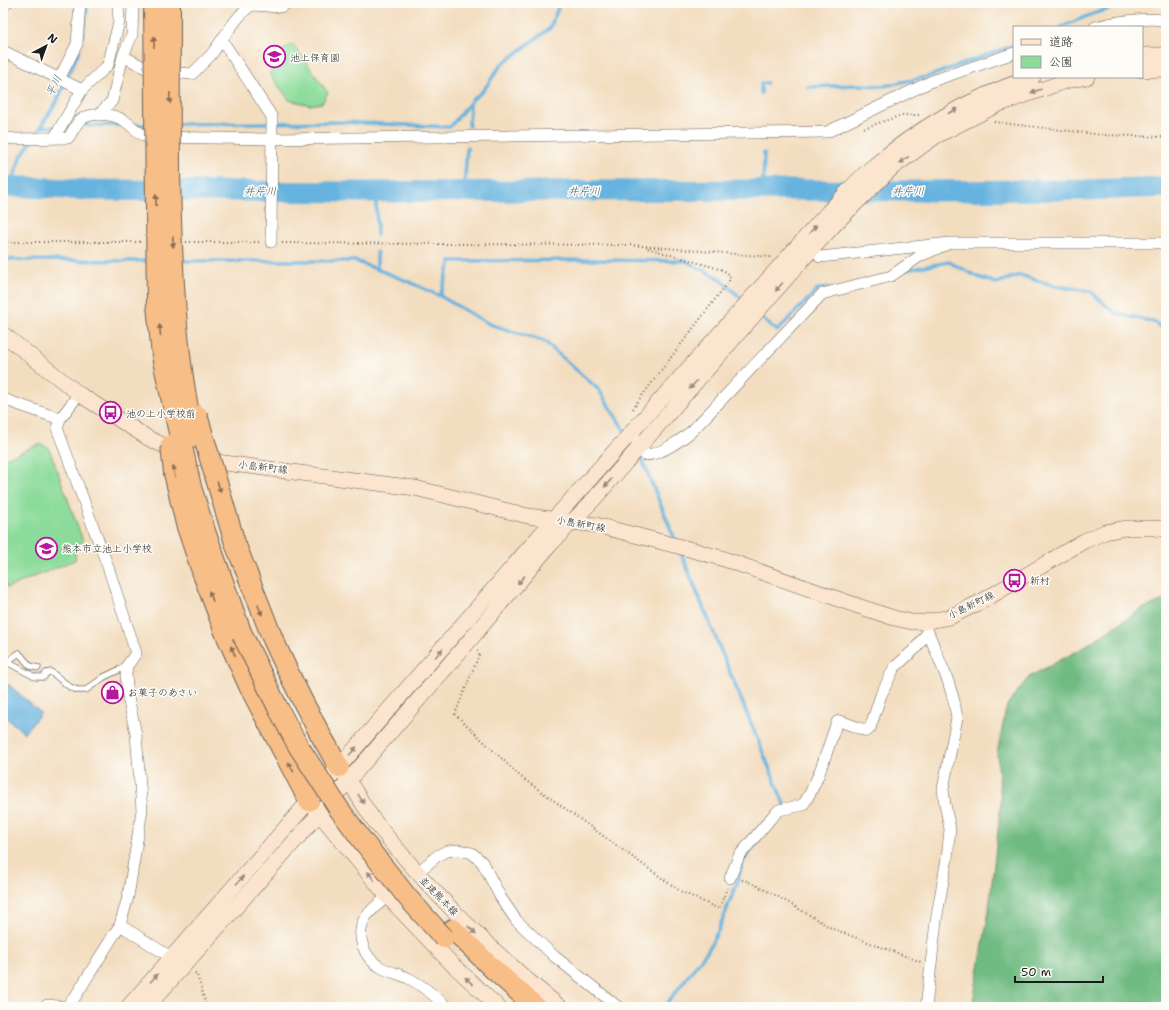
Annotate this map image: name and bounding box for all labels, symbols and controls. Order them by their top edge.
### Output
north arrow [26,26,66,66]
legend [1013,26,1143,78]
text: N [44,30,61,48]
text: 道路 [1049,34,1073,50]
one-way arrow [151,35,157,48]
school or university icon: 池上保育園 [261,44,287,70]
place label: 池上保育園 [290,51,340,64]
text: 公園 [1049,54,1073,70]
water label: 平川 [43,73,65,99]
one-way arrow [1030,89,1042,95]
one-way arrow [167,92,173,105]
one-way arrow [947,108,959,114]
one-way arrow [899,155,909,163]
water label: 井芹川 [244,184,277,199]
water label: 井芹川 [568,184,601,199]
water label: 井芹川 [892,184,925,199]
one-way arrow [153,193,159,206]
one-way arrow [809,224,818,234]
one-way arrow [169,236,176,248]
one-way arrow [774,282,783,292]
one-way arrow [156,324,163,336]
one-way arrow [689,380,698,391]
bus stop icon: 池の上小学校前 [98,400,124,426]
place label: 池の上小学校前 [126,407,196,420]
street label: 小島新町線 [237,458,289,476]
one-way arrow [171,465,177,478]
one-way arrow [603,478,612,488]
one-way arrow [216,482,222,494]
street label: 小島新町線 [555,513,607,535]
school or university icon: 熊本市立池上小学校 [33,535,59,561]
place label: 熊本市立池上小学校 [62,542,152,555]
bus stop icon: 新村 [1002,567,1028,593]
one-way arrow [516,574,525,585]
place label: 新村 [1030,574,1050,587]
street label: 小島新町線 [946,588,996,622]
one-way arrow [207,589,213,601]
one-way arrow [258,605,264,617]
one-way arrow [230,645,236,656]
one-way arrow [434,648,443,658]
shop icon: お菓子のあさい [100,679,126,705]
place label: お菓子のあさい [128,686,197,699]
one-way arrow [348,746,358,756]
one-way arrow [287,761,294,773]
one-way arrow [357,794,365,804]
one-way arrow [366,870,375,881]
street label: 並建熊本線 [417,874,461,918]
one-way arrow [235,875,244,886]
one-way arrow [467,925,477,935]
scale bar [1015,958,1103,984]
text: 50 m [1021,964,1051,980]
one-way arrow [149,973,158,983]
one-way arrow [464,976,475,985]

